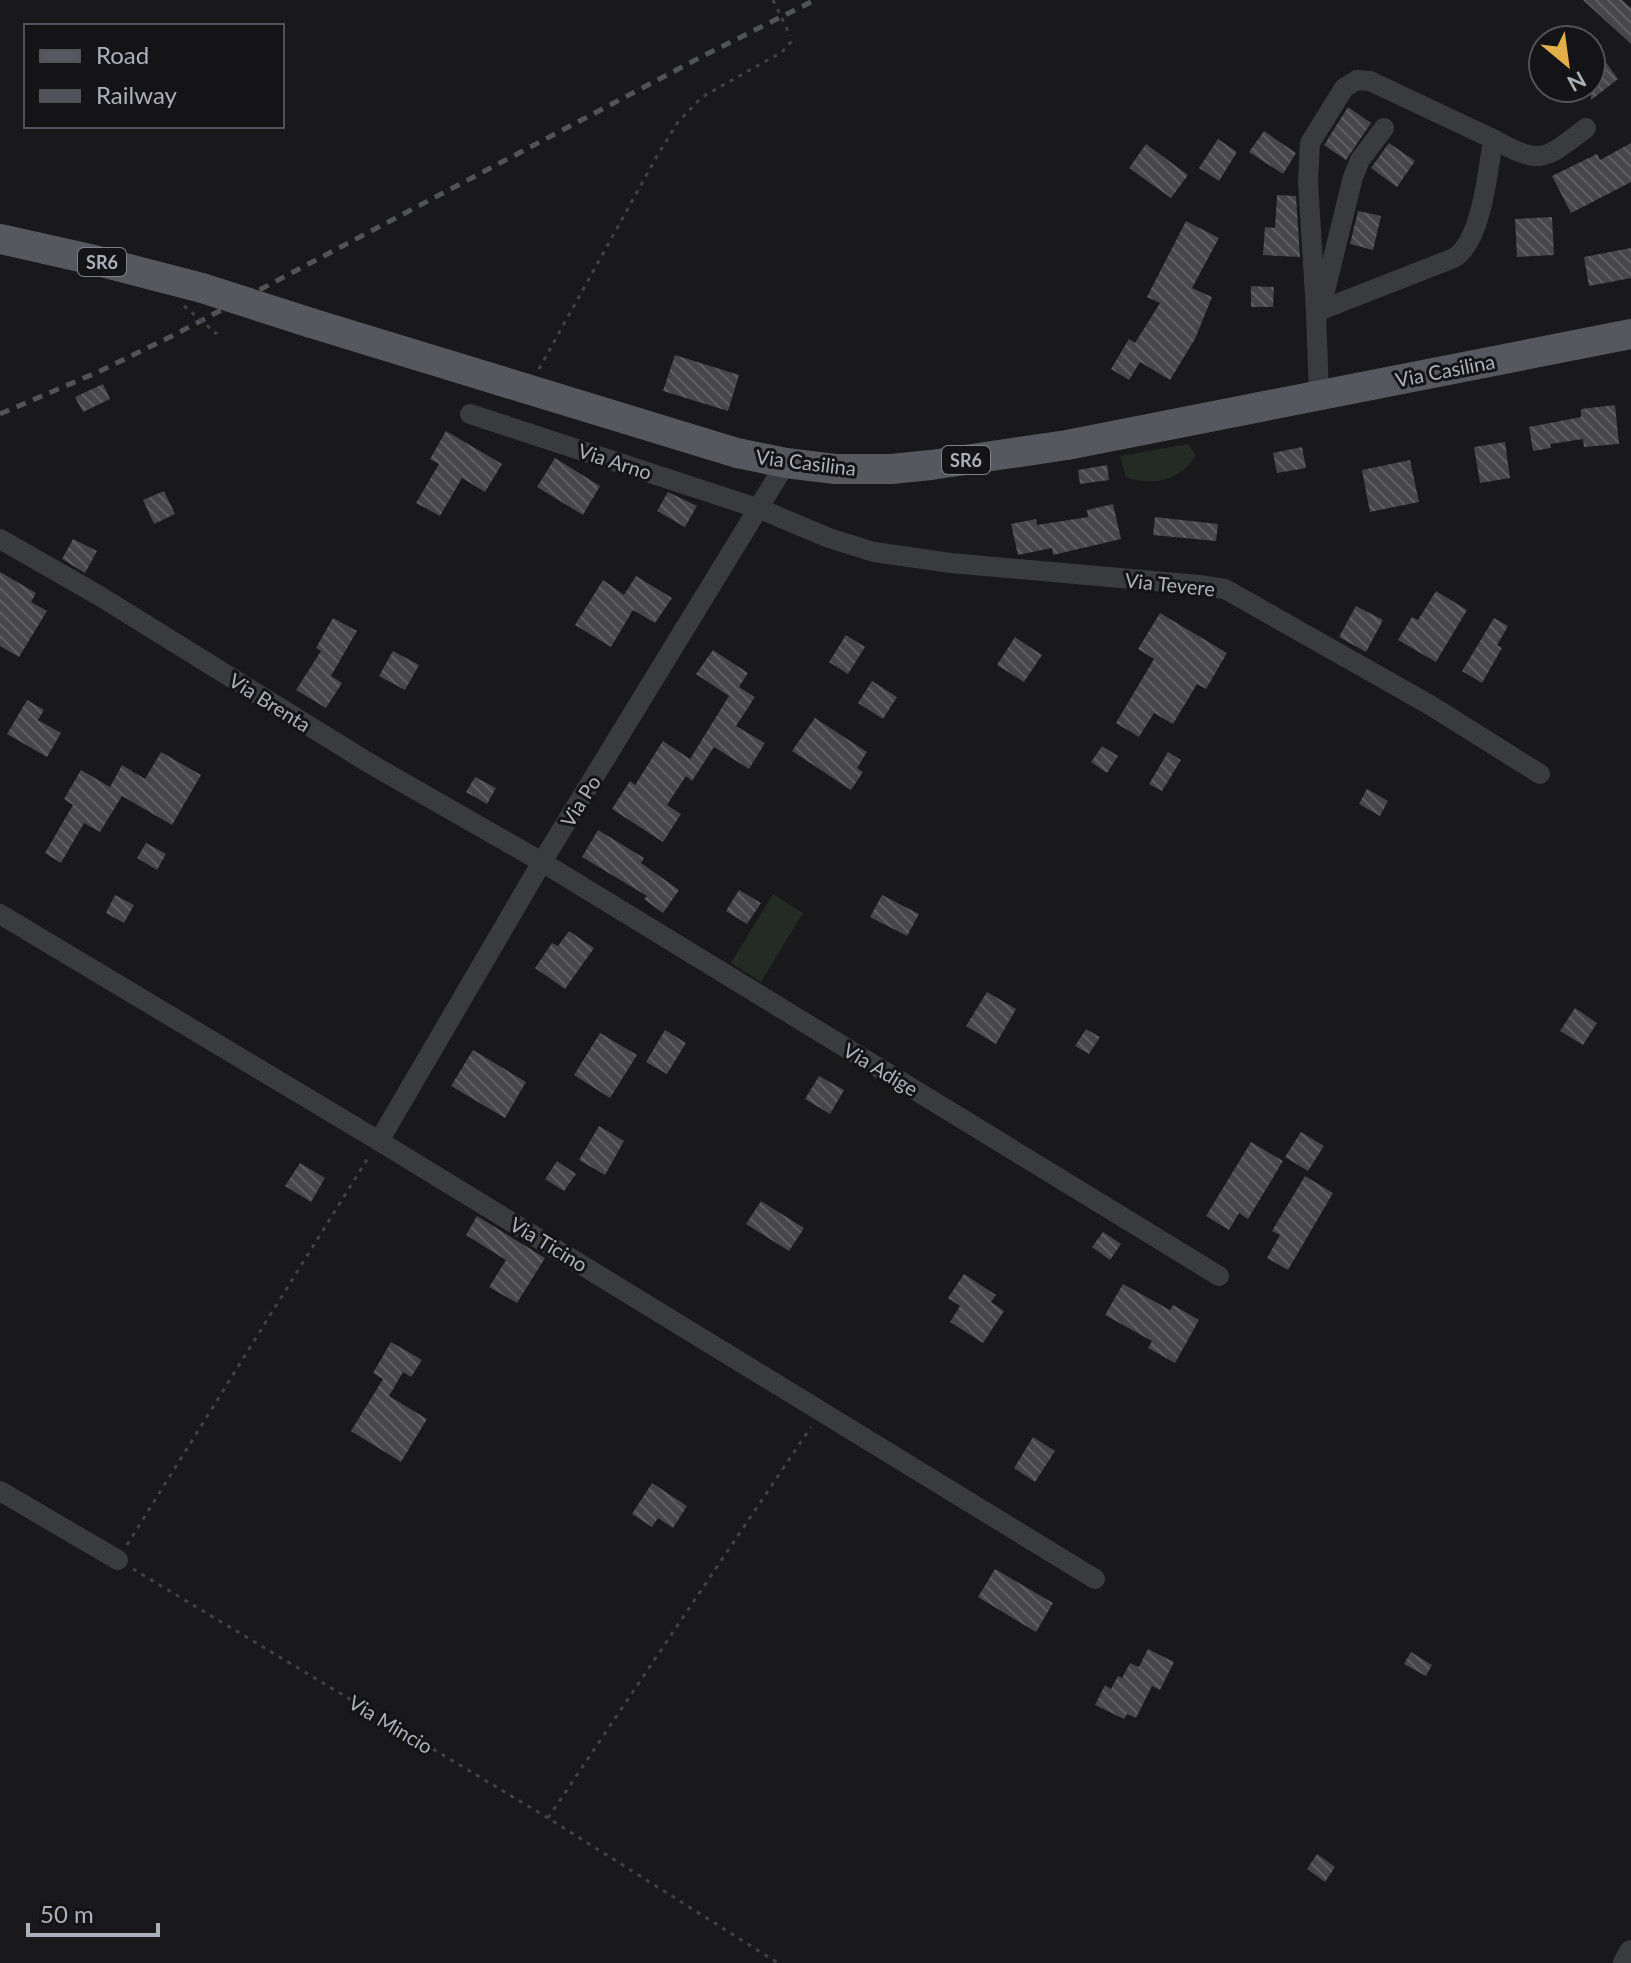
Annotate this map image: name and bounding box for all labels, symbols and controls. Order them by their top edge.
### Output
legend [24,24,284,128]
north arrow [1527,24,1607,104]
text: Road [96,40,149,69]
text: N [1563,66,1591,98]
text: Railway [96,80,178,109]
road number: SR6 [78,248,126,276]
street label: Via Casilina [1393,349,1497,391]
street label: Via Arno [575,438,655,484]
street label: Via Casilina [755,444,857,480]
road number: SR6 [942,446,990,474]
street label: Via Tevere [1124,567,1216,601]
street label: Via Brenta [225,668,315,736]
street label: Via Po [555,771,605,831]
street label: Via Adige [839,1037,923,1101]
street label: Via Ticino [506,1212,592,1276]
street label: Via Mincio [345,1690,437,1758]
scale bar [28,1887,158,1937]
text: 50 m [40,1899,94,1928]

